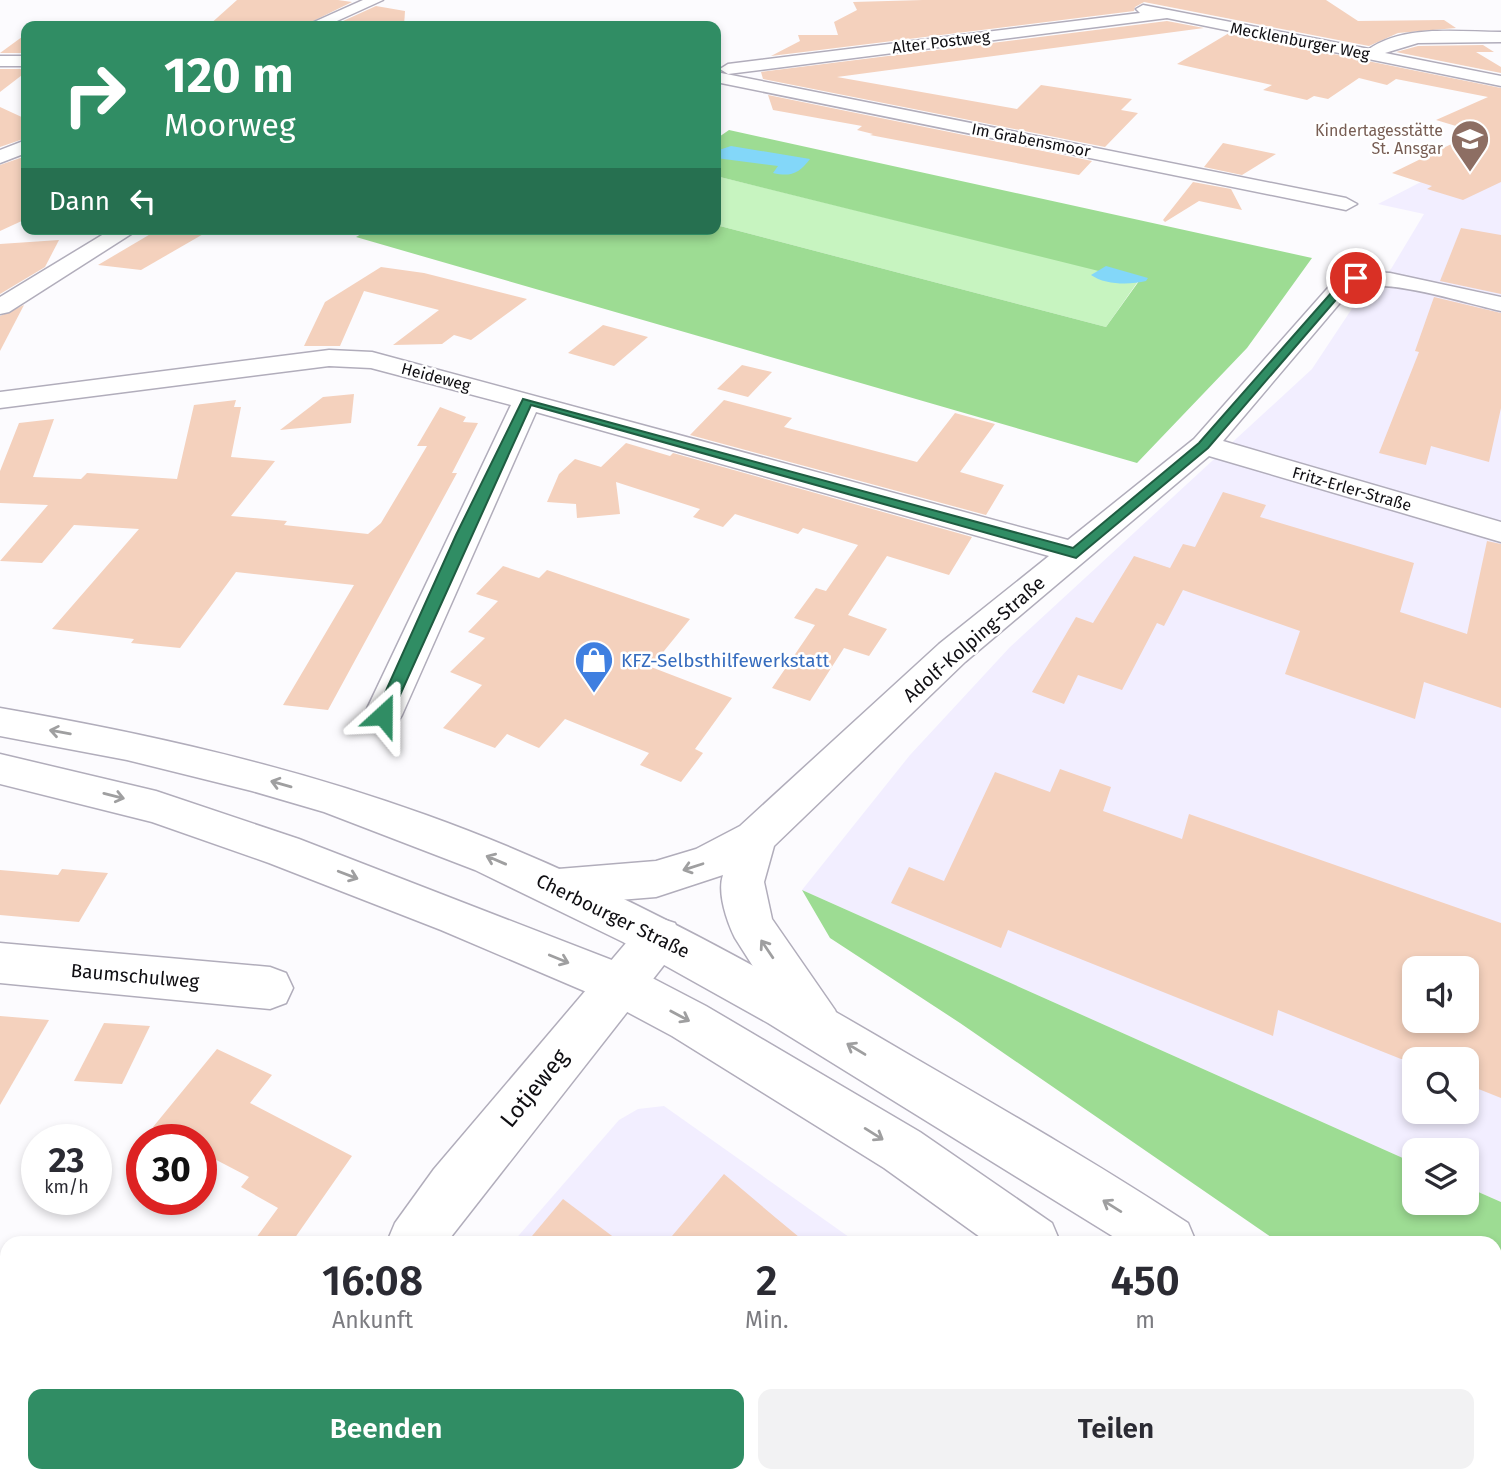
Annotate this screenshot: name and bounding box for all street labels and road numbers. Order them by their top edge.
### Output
street label: Mecklenburger Weg [1229,18,1372,64]
street label: Alter Postweg [891,26,992,57]
street label: Im Grabensmoor [970,119,1093,161]
street label: Heideweg [399,359,473,396]
street label: Fritz-Erler-Straße [1290,463,1414,515]
street label: Adolf-Kolping-Straße [898,571,1050,707]
street label: Cherbourger Straße [533,869,693,963]
street label: Baumschulweg [70,959,200,993]
street label: Lotjeweg [494,1043,574,1133]

